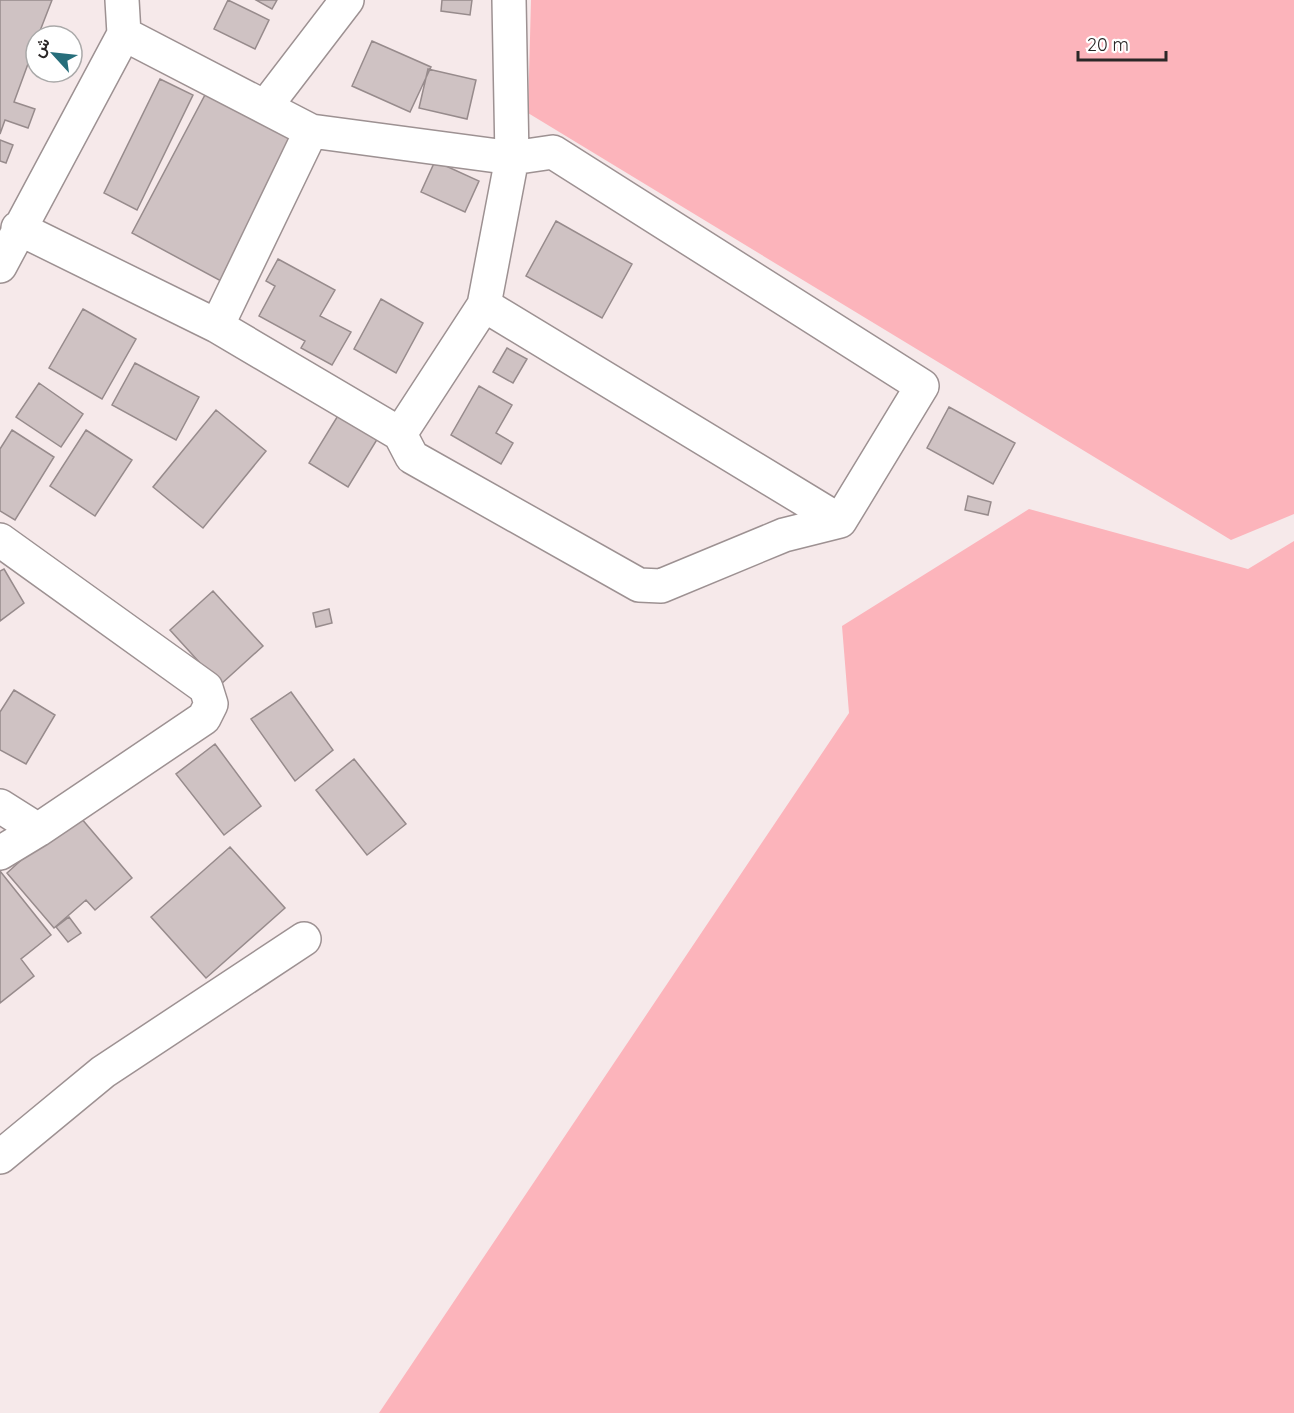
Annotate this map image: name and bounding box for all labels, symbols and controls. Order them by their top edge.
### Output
north arrow [24,24,84,84]
scale bar [1078,24,1166,62]
text: 20 m [1087,33,1129,56]
text: ش [27,34,54,60]

